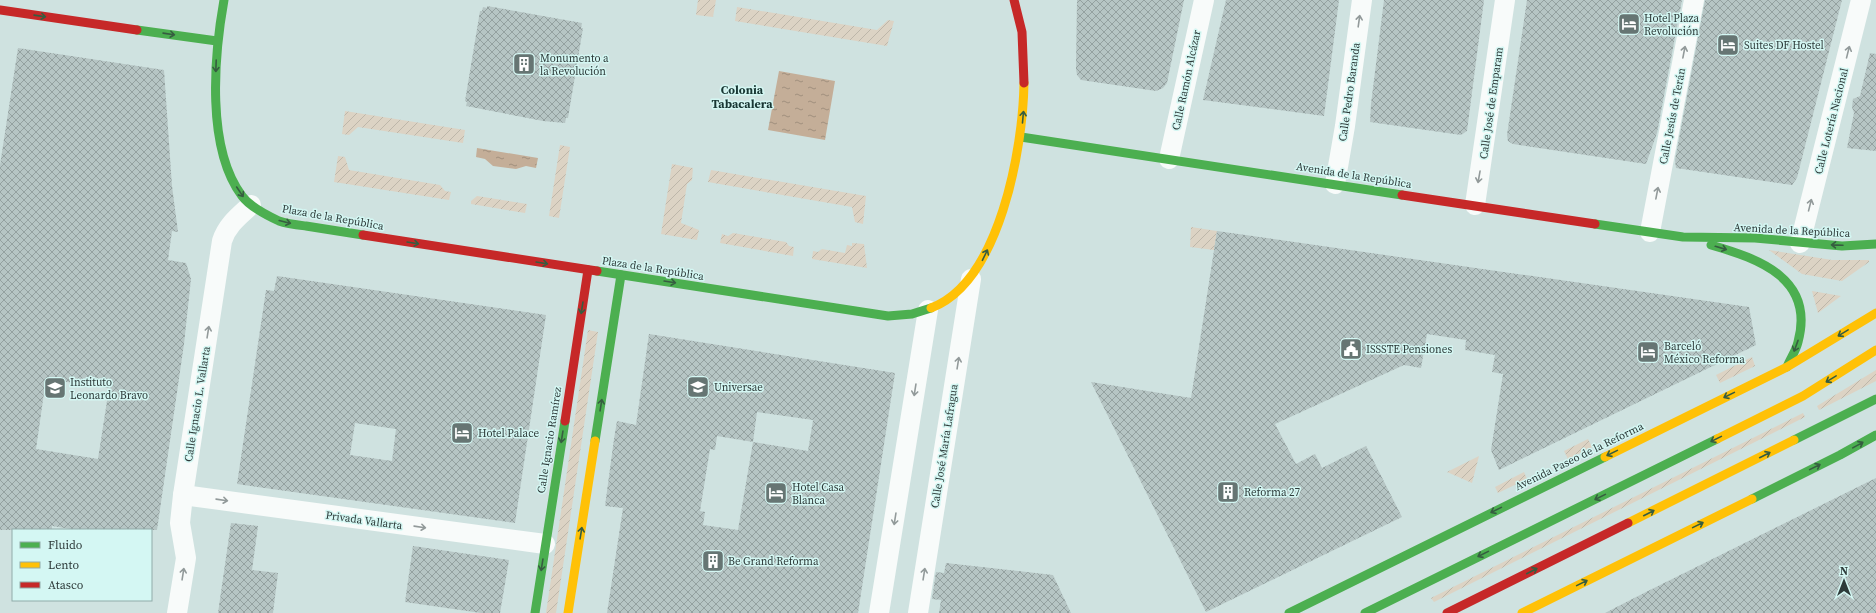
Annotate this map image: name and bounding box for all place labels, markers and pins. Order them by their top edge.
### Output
hotel icon: Hotel Plaza Revolución [1616,11,1642,37]
place label: Hotel Plaza Revolución [1644,11,1700,39]
hotel icon: Suites DF Hostel [1715,32,1741,58]
place label: Suites DF Hostel [1744,38,1824,53]
building icon: Monumento a la Revolución [511,51,537,77]
place label: Monumento a la Revolución [540,51,609,79]
public building icon: ISSSTE Pensiones [1338,336,1364,362]
hotel icon: Barceló México Reforma [1635,339,1661,365]
place label: Barceló México Reforma [1664,339,1745,367]
place label: ISSSTE Pensiones [1366,342,1452,357]
school or university icon: Universae [685,374,711,400]
school or university icon: Instituto Leonardo Bravo [42,375,68,401]
place label: Instituto Leonardo Bravo [70,375,148,403]
place label: Universae [714,380,763,395]
hotel icon: Hotel Palace [449,420,475,446]
place label: Hotel Palace [478,426,540,441]
building icon: Reforma 27 [1215,479,1241,505]
hotel icon: Hotel Casa Blanca [763,480,789,506]
place label: Hotel Casa Blanca [792,480,845,508]
place label: Reforma 27 [1244,485,1301,500]
building icon: Be Grand Reforma [700,548,726,574]
place label: Be Grand Reforma [728,554,819,569]

